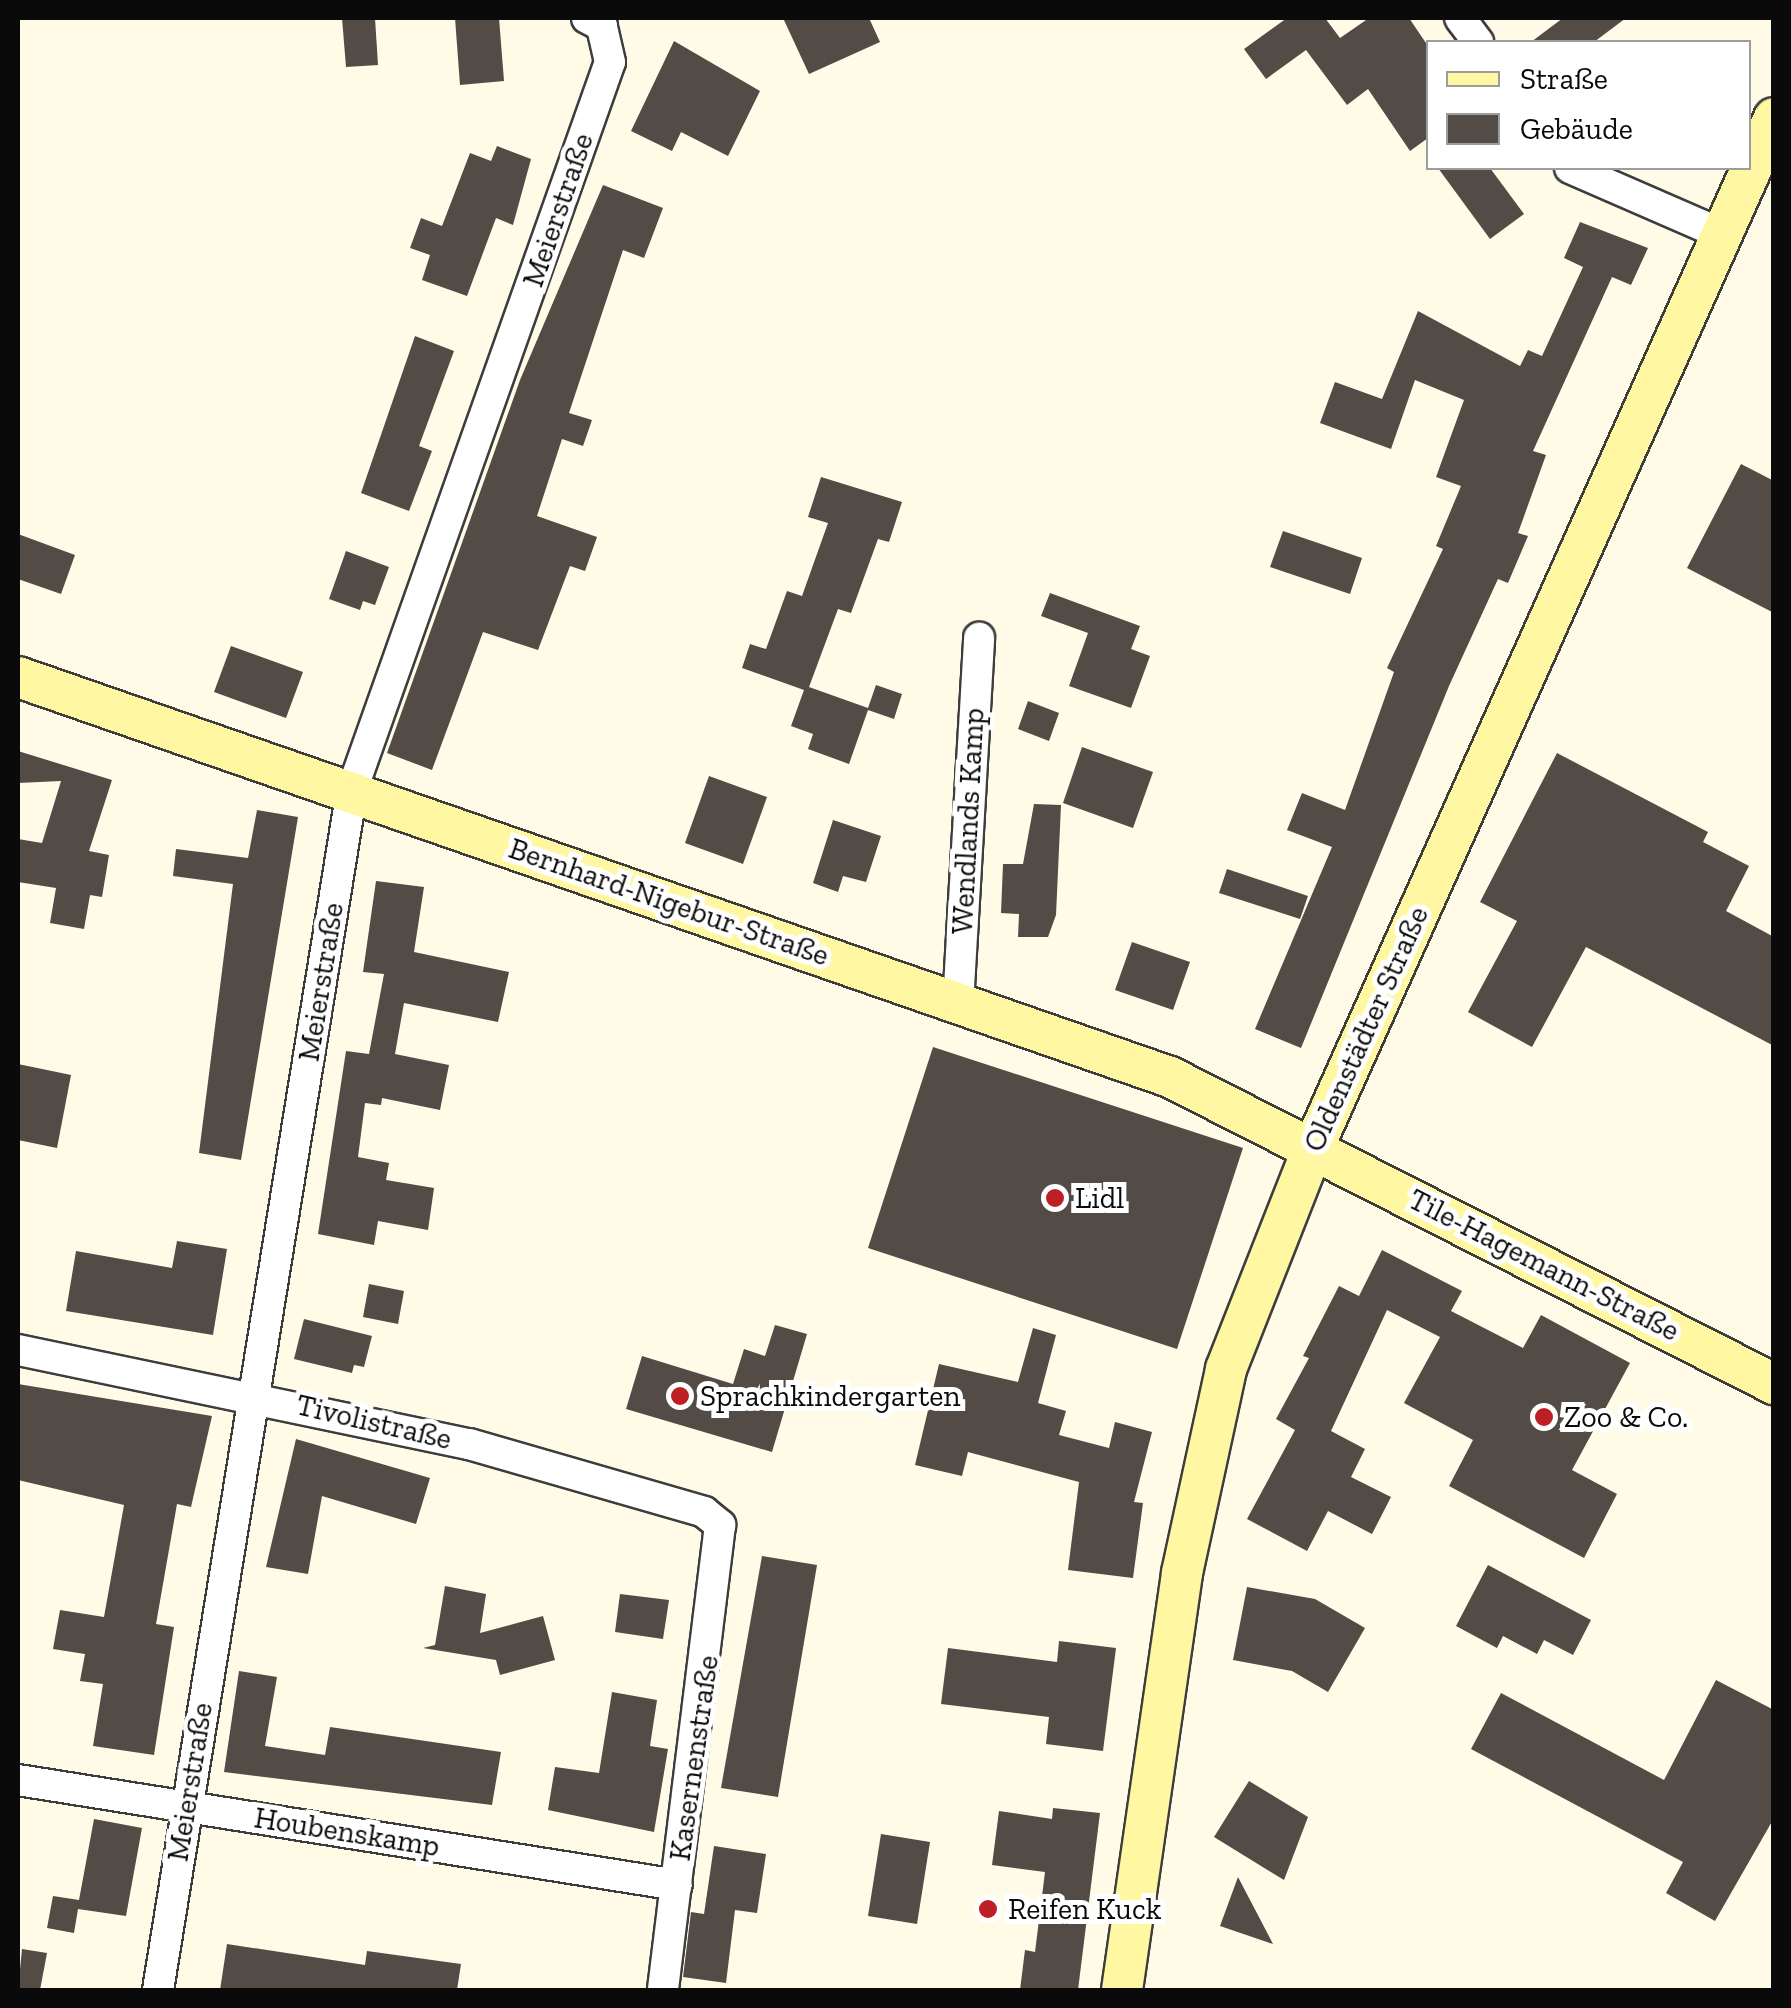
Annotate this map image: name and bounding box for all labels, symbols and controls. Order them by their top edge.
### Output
legend [1426,40,1751,170]
text: Straße [1520,61,1608,97]
text: Gebäude [1520,111,1633,147]
street label: Meierstraße [515,129,601,291]
street label: Wendlands Kamp [944,707,992,935]
street label: Bernhard-Nigebur-Straße [504,830,834,974]
street label: Meierstraße [291,900,351,1064]
street label: Oldenstädter Straße [1296,901,1436,1157]
place label: Lidl [1075,1180,1124,1216]
street label: Tile-Hagemann-Straße [1403,1181,1685,1349]
marker: Lidl [1044,1187,1066,1209]
place label: Sprachkindergarten [700,1378,961,1414]
marker: Sprachkindergarten [669,1385,691,1407]
street label: Tivolistraße [293,1387,455,1457]
place label: Zoo & Co. [1564,1399,1688,1435]
marker: Zoo & Co. [1533,1406,1555,1428]
street label: Kasernenstraße [662,1653,726,1863]
street label: Meierstraße [160,1700,220,1864]
street label: Houbenskamp [252,1800,442,1864]
place label: Reifen Kuck [1008,1891,1161,1927]
marker: Reifen Kuck [977,1898,999,1920]

